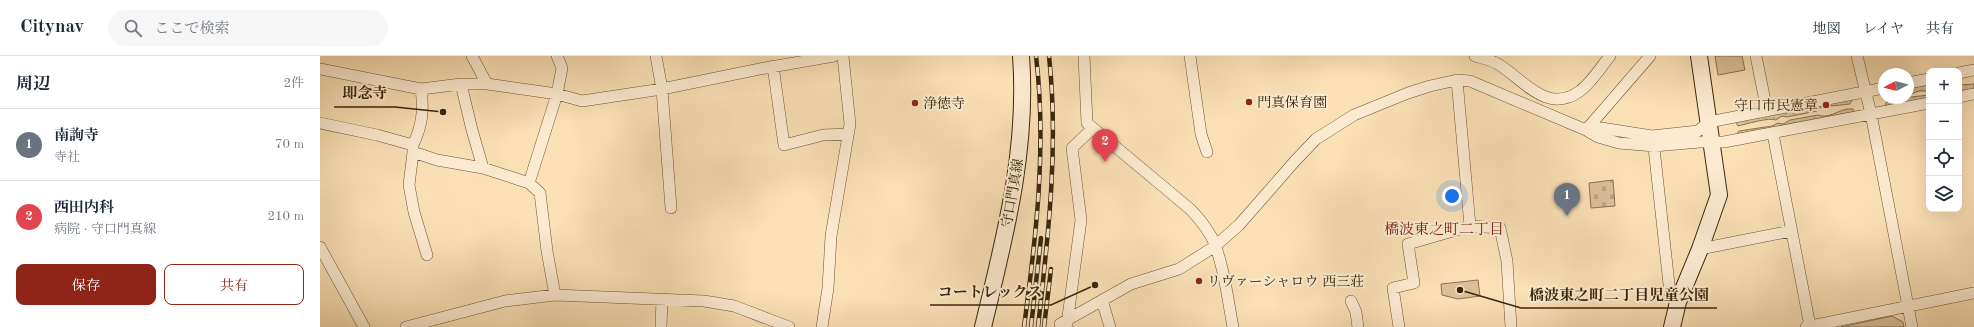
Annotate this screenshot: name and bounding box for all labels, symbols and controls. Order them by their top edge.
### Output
search box [108,10,388,46]
icon: search [122,17,144,39]
text: Citynav [20,18,84,37]
text: ここで検索 [154,22,229,37]
text: 地図 [1813,22,1841,36]
text: レイヤ [1863,22,1904,36]
text: 共有 [1926,22,1954,36]
north arrow [1878,68,1914,104]
map controls [1926,68,1962,212]
button: + [1926,68,1962,104]
text: 周辺 [16,76,50,93]
text: 2件 [283,77,304,90]
callout: 即念寺 [334,80,395,107]
text: 即念寺 [342,85,388,102]
place label: 門真保育園 [1257,95,1327,110]
place label: 浄徳寺 [923,96,965,111]
marker: 門真保育園 [1244,97,1254,107]
marker: 浄徳寺 [910,98,920,108]
place label: 守口市民憲章 [1734,98,1818,113]
marker: 守口市民憲章 [1821,100,1831,110]
button: − [1926,104,1962,140]
text: 南詢寺 [54,129,99,144]
pin: 2 [1092,129,1118,162]
text: 1 [25,138,33,151]
text: 70 m [275,138,304,151]
button: locate [1926,140,1962,176]
text: 寺社 [54,151,80,164]
street label: 守口門真線 [999,157,1026,229]
button: layers [1926,176,1962,212]
pin: 1 [1554,183,1580,216]
your location [1442,186,1462,206]
text: 西田内科 [54,201,114,216]
text: 2 [25,210,33,223]
text: 210 m [267,210,304,223]
district label: 橋波東之町二丁目 [1384,221,1504,238]
text: 病院 · 守口門真線 [54,223,156,236]
button: 保存 [16,264,156,305]
button: 共有 [164,264,304,305]
place label: リヴァーシャロウ 西三荘 [1207,274,1364,289]
marker: リヴァーシャロウ 西三荘 [1194,276,1204,286]
callout: コートレックス [930,278,1051,305]
callout: 橋波東之町二丁目児童公園 [1521,281,1717,308]
text: コートレックス [938,285,1042,301]
text: 橋波東之町二丁目児童公園 [1529,287,1709,304]

